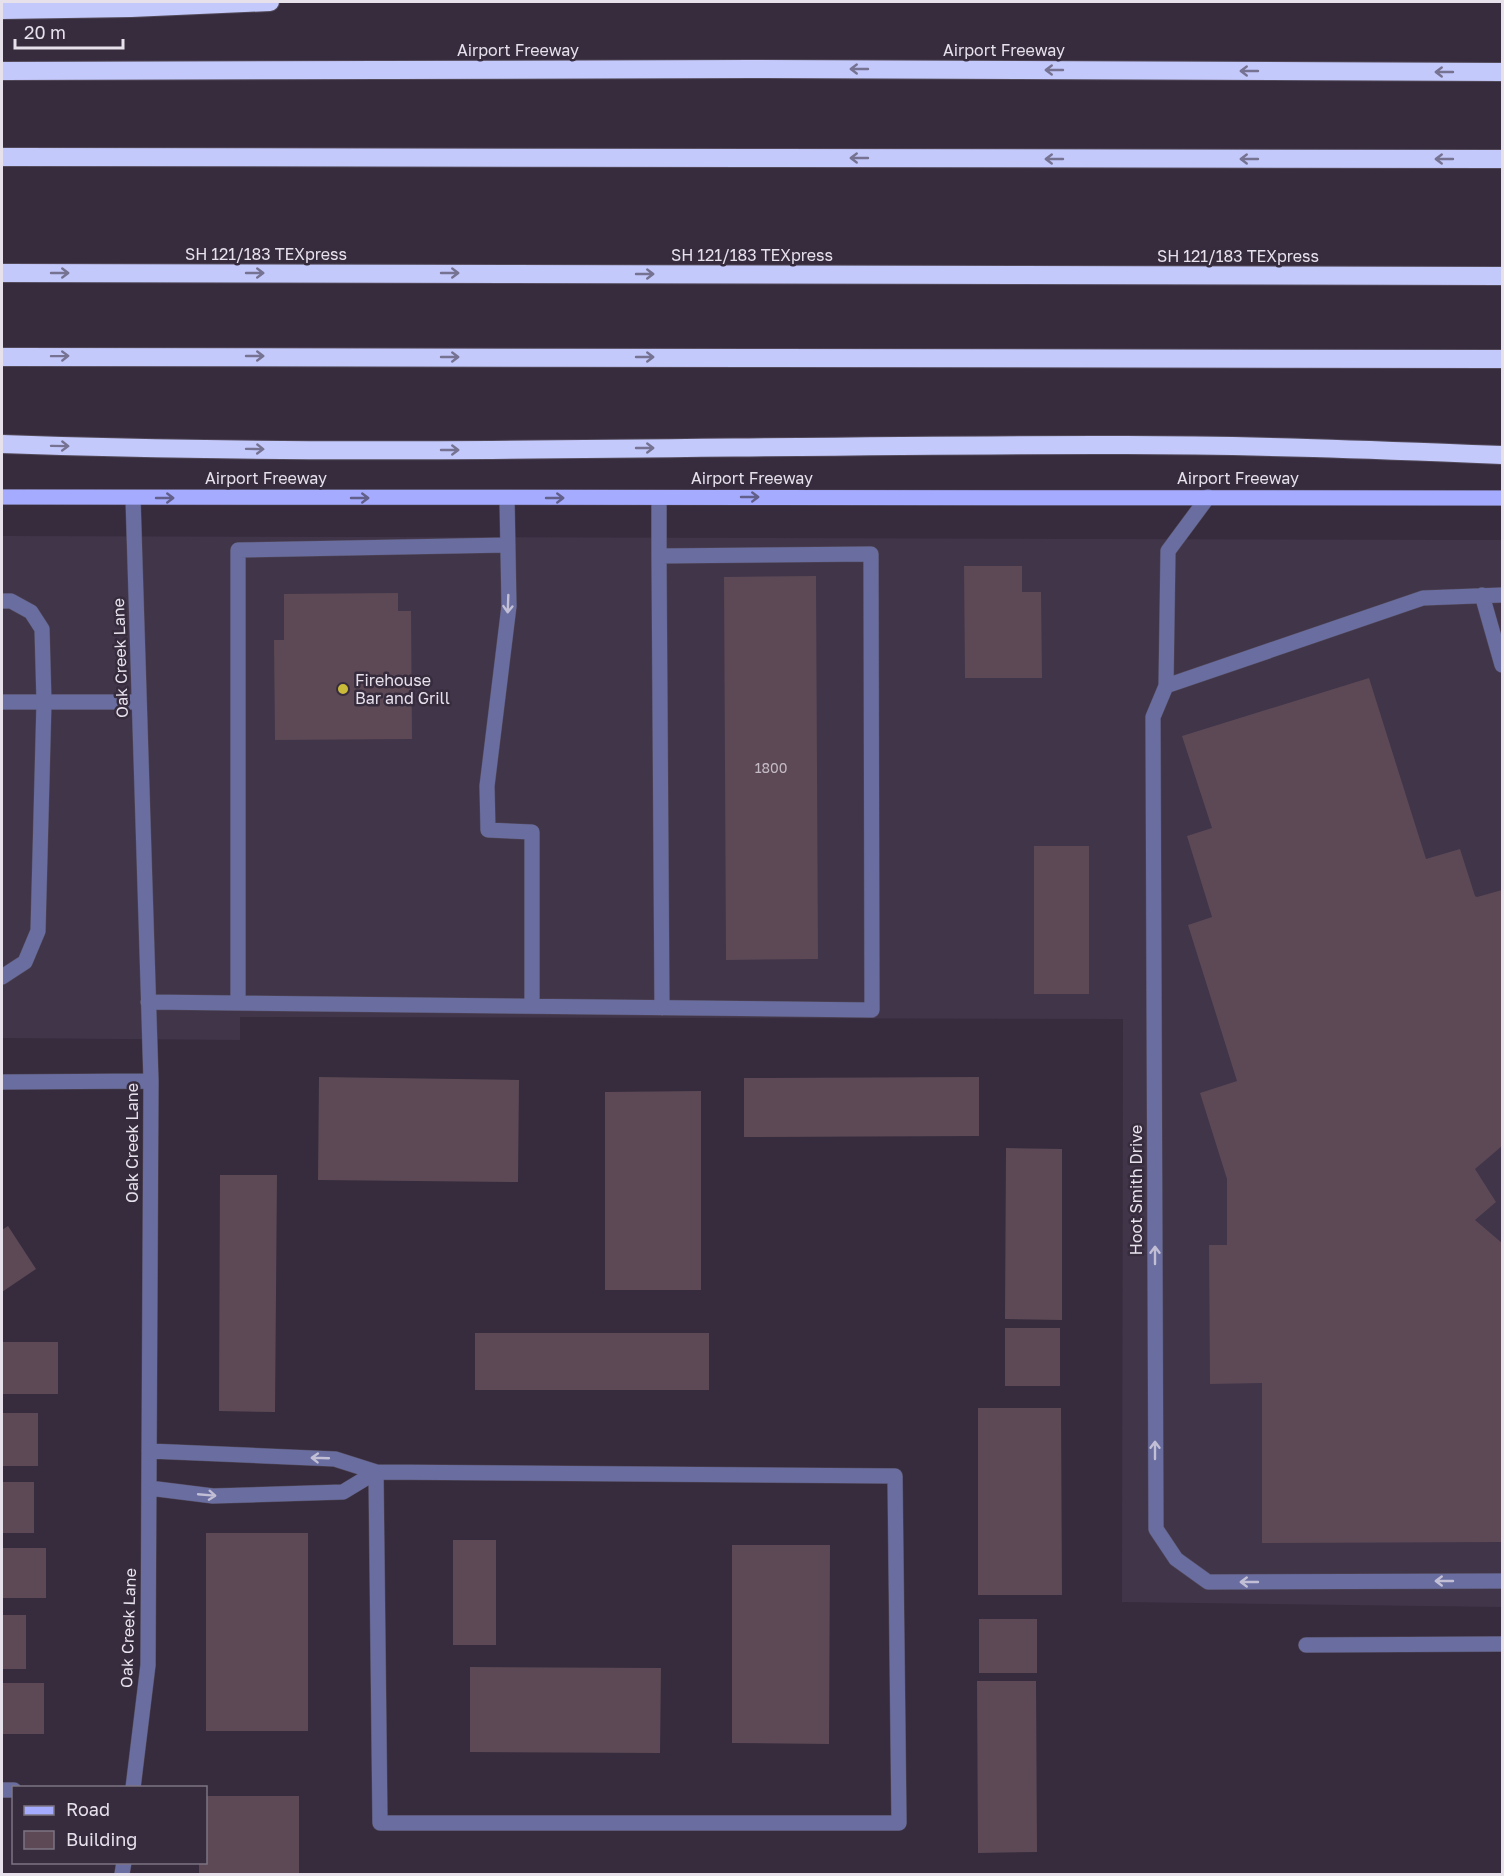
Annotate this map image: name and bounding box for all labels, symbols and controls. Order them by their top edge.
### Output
scale bar [15,12,123,50]
text: 20 m [24,21,66,43]
street label: Airport Freeway [457,40,579,60]
street label: Airport Freeway [943,40,1065,60]
one-way arrow [850,63,870,75]
one-way arrow [1045,64,1065,76]
one-way arrow [1240,65,1260,77]
one-way arrow [1435,66,1455,78]
one-way arrow [850,152,870,164]
one-way arrow [1045,153,1065,165]
one-way arrow [1240,153,1260,165]
one-way arrow [1435,153,1455,165]
street label: SH 121/183 TEXpress [185,244,347,264]
street label: SH 121/183 TEXpress [671,245,833,265]
street label: SH 121/183 TEXpress [1157,246,1319,266]
one-way arrow [49,267,69,279]
one-way arrow [244,267,264,279]
one-way arrow [439,267,459,279]
one-way arrow [634,268,654,280]
one-way arrow [49,350,69,362]
one-way arrow [244,350,264,362]
one-way arrow [439,351,459,363]
one-way arrow [634,351,654,363]
one-way arrow [49,440,69,452]
one-way arrow [634,442,654,454]
one-way arrow [244,443,264,455]
one-way arrow [439,444,459,456]
street label: Airport Freeway [205,468,327,488]
street label: Airport Freeway [691,468,813,488]
street label: Airport Freeway [1177,468,1299,488]
one-way arrow [739,491,759,503]
one-way arrow [154,492,174,504]
one-way arrow [349,492,369,504]
one-way arrow [544,492,564,504]
one-way arrow [502,593,514,613]
street label: Oak Creek Lane [108,598,132,718]
place label: Firehouse Bar and Grill [355,670,450,708]
marker: Firehouse Bar and Grill [336,682,350,696]
house number: 1800 [755,759,787,776]
street label: Oak Creek Lane [122,1083,142,1203]
street label: Hoot Smith Drive [1126,1125,1146,1255]
one-way arrow [1149,1246,1161,1266]
one-way arrow [1149,1441,1161,1461]
one-way arrow [310,1452,330,1464]
one-way arrow [197,1489,216,1500]
street label: Oak Creek Lane [116,1568,140,1688]
one-way arrow [1435,1575,1455,1587]
one-way arrow [1240,1576,1260,1588]
legend [12,1786,207,1864]
text: Road [66,1798,110,1820]
text: Building [66,1828,137,1850]

